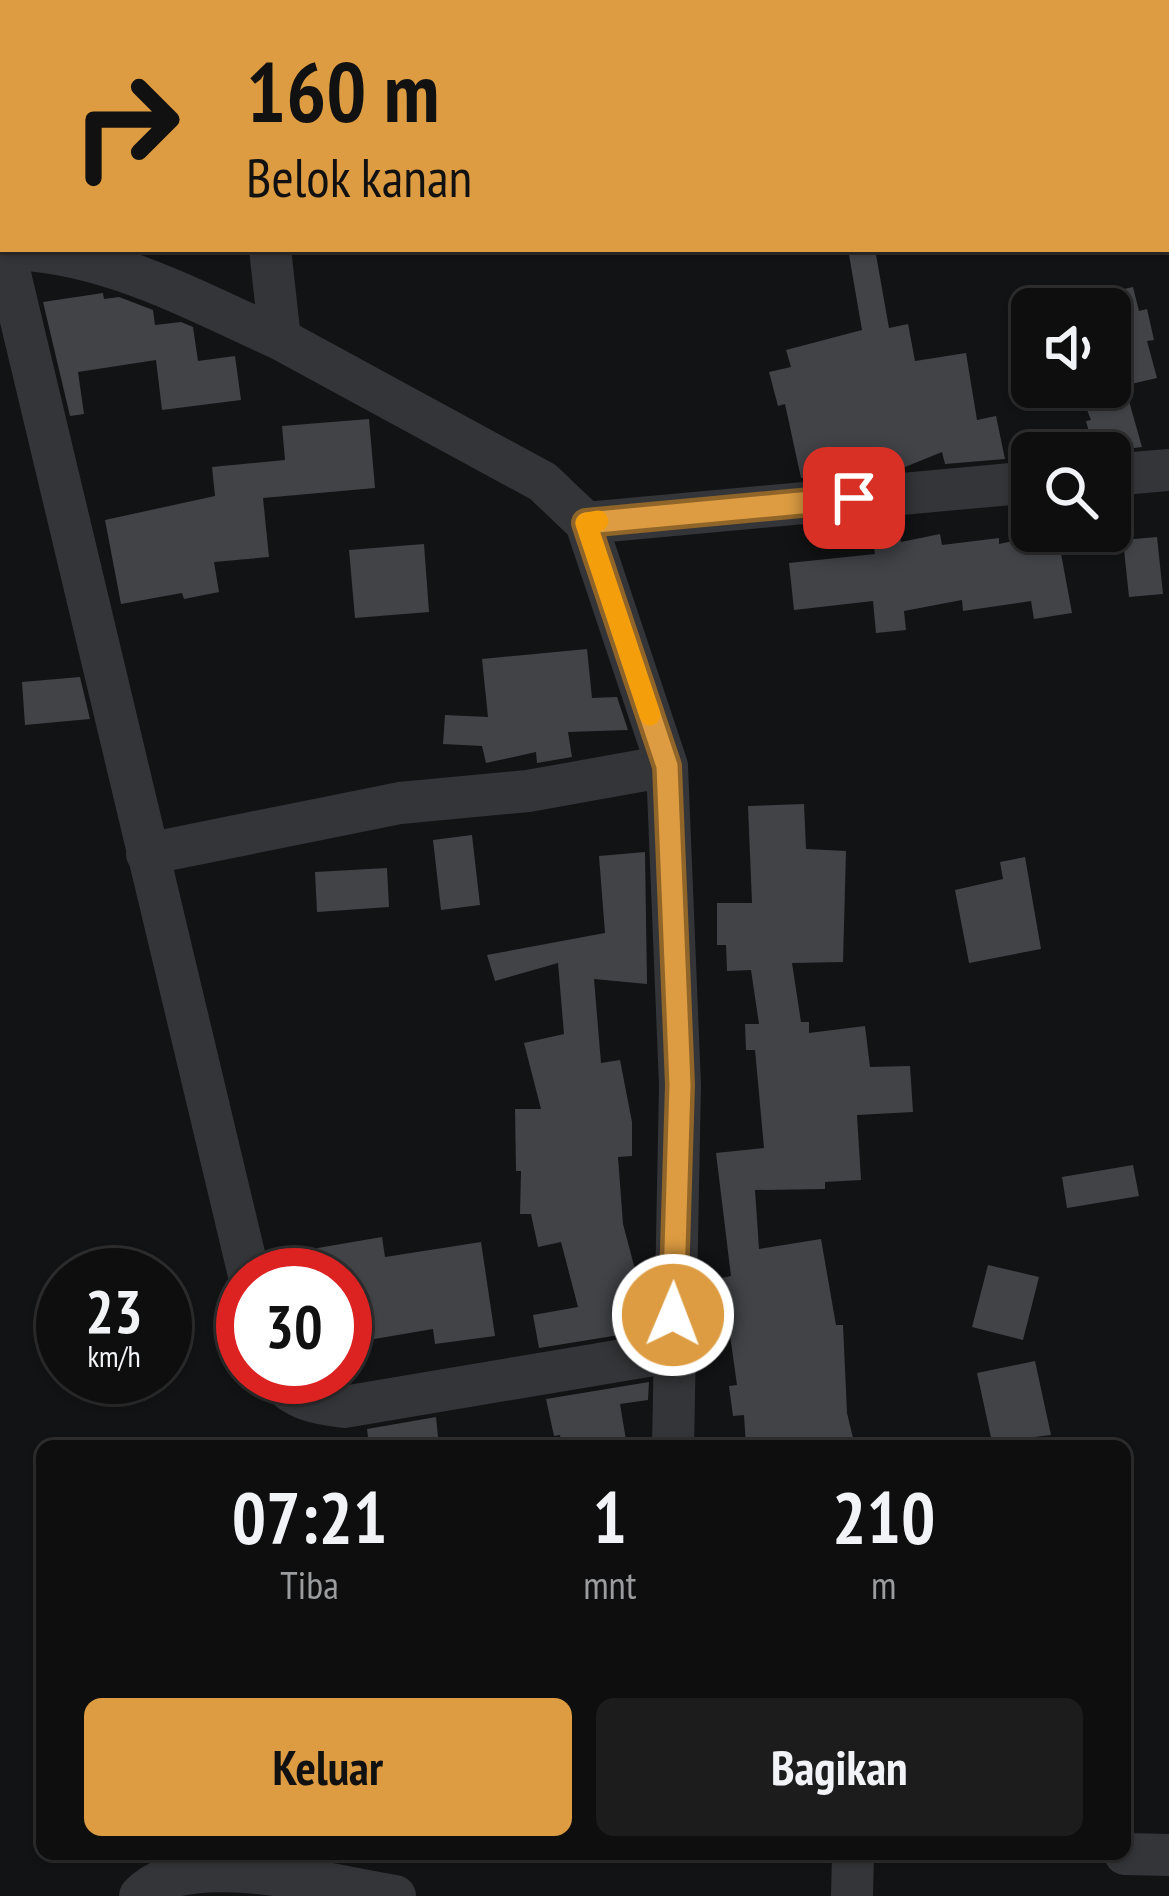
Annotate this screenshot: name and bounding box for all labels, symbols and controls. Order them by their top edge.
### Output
text: 160 m [246,36,439,145]
icon: right [48,48,204,204]
text: Belok kanan [246,142,472,212]
map controls [1011,288,1131,552]
button: sound [1011,288,1131,408]
button: search [1011,432,1131,552]
pin [803,447,905,549]
icon: arrive [821,465,887,531]
speed limit sign: 30 [216,1248,372,1404]
position arrow [610,1252,736,1378]
text: 23 [85,1272,143,1350]
text: km/h [87,1336,141,1375]
text: 07:21 [232,1470,387,1563]
text: 1 [593,1470,627,1563]
text: 210 [832,1470,935,1563]
text: Tiba [280,1559,339,1610]
text: mnt [583,1559,636,1610]
text: m [871,1559,896,1610]
button: Keluar [84,1698,572,1836]
button: Bagikan [596,1698,1083,1836]

